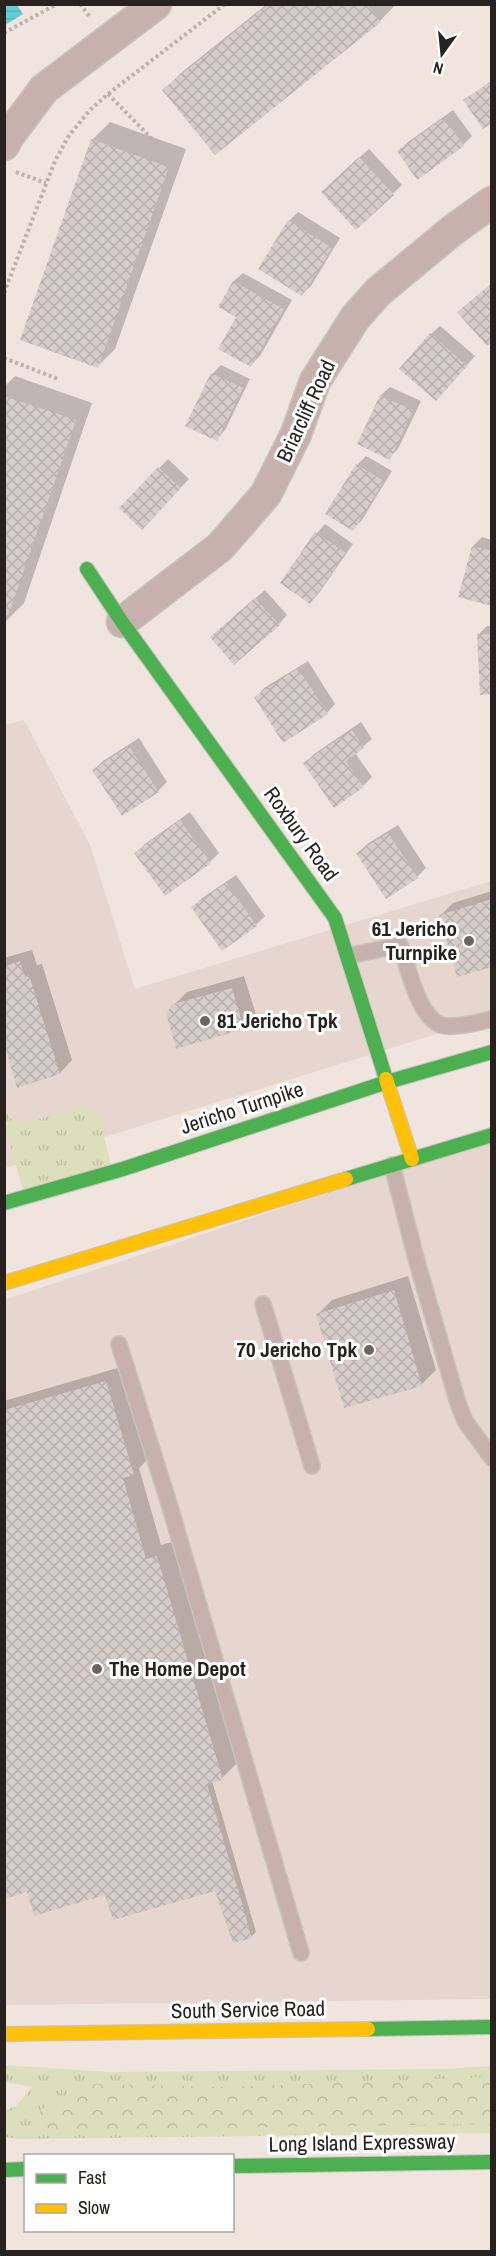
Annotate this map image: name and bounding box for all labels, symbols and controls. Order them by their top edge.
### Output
north arrow [412,24,472,84]
text: N [431,57,446,80]
street label: Briarcliff Road [269,355,342,467]
street label: Roxbury Road [257,781,345,887]
place label: 61 Jericho Turnpike [372,914,457,967]
marker: 61 Jericho Turnpike [462,934,476,948]
place label: 81 Jericho Tpk [217,1006,338,1035]
marker: 81 Jericho Tpk [198,1014,212,1028]
street label: Jericho Turnpike [177,1074,307,1141]
place label: 70 Jericho Tpk [236,1335,357,1364]
marker: 70 Jericho Tpk [362,1343,376,1357]
place label: The Home Depot [109,1654,246,1683]
marker: The Home Depot [90,1662,104,1676]
street label: South Service Road [171,1994,325,2025]
street label: Long Island Expressway [268,2126,456,2159]
legend [24,2154,234,2232]
text: Fast [78,2165,106,2190]
text: Slow [78,2195,110,2220]

